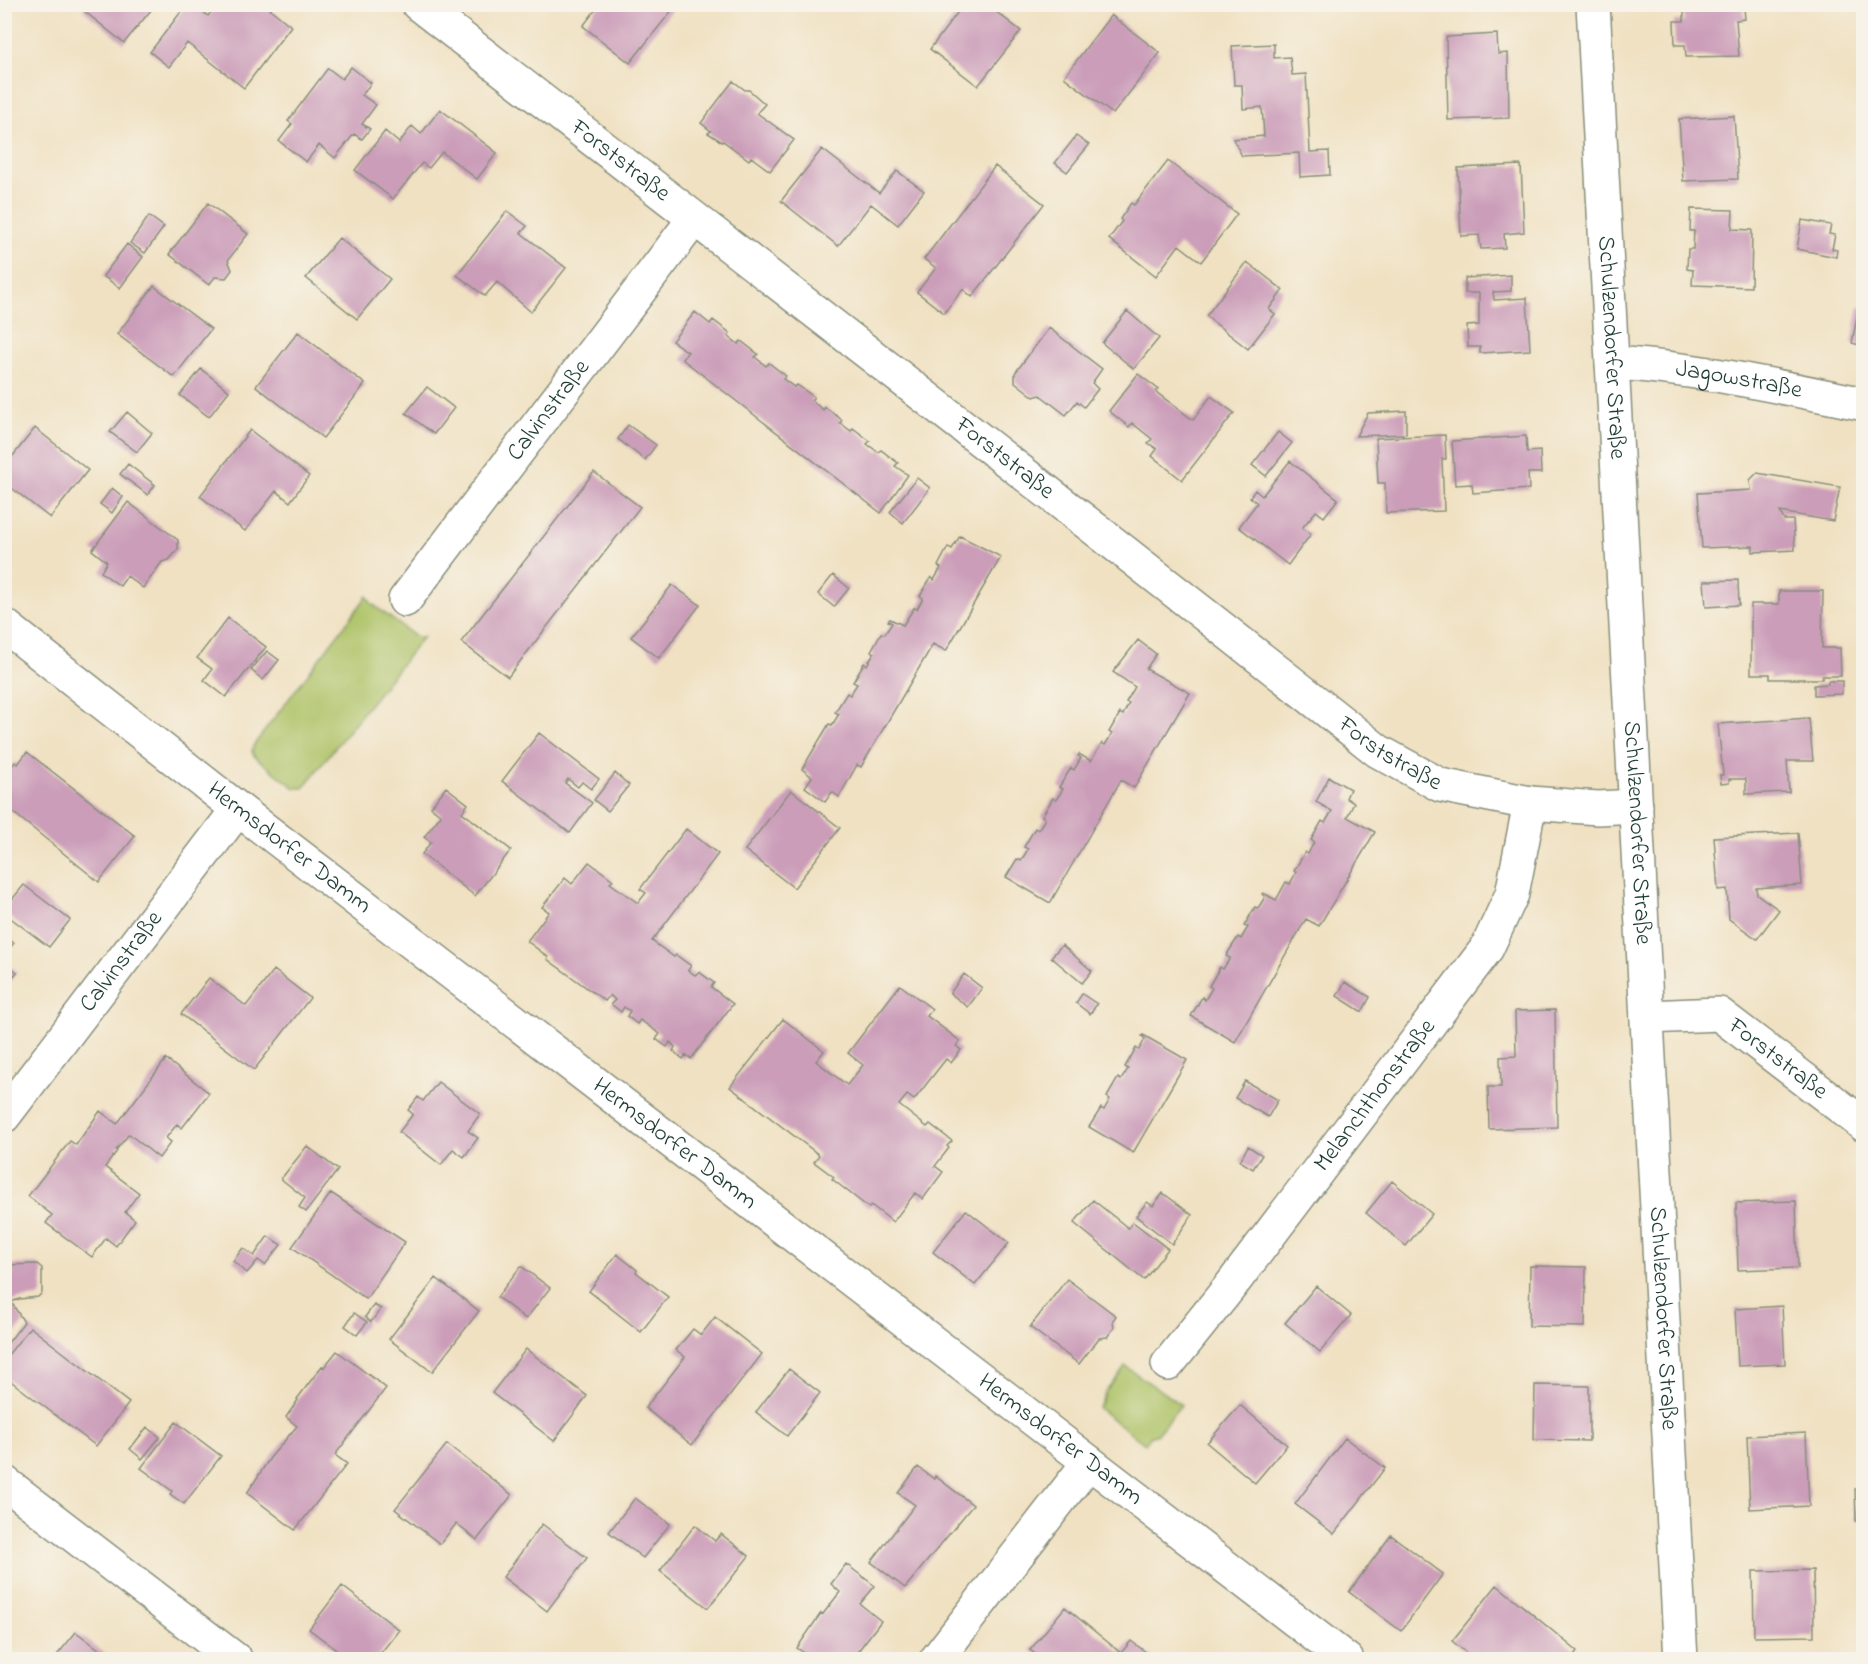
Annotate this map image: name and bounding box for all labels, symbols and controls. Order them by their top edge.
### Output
street label: Forststraße [562,110,678,211]
street label: Schulzendorfer Straße [1588,235,1635,460]
street label: Calvinstraße [499,352,599,469]
street label: Jagowstraße [1673,352,1805,408]
street label: Forststraße [947,408,1062,508]
street label: Forststraße [1329,707,1448,800]
street label: Schulzendorfer Straße [1614,720,1660,946]
street label: Hermsdorfer Damm [199,773,379,923]
street label: Calvinstraße [71,903,172,1020]
street label: Forststraße [1720,1009,1835,1109]
street label: Melanchthonstraße [1306,1012,1445,1180]
street label: Hermsdorfer Damm [585,1069,764,1219]
street label: Schulzendorfer Straße [1639,1205,1686,1431]
street label: Hermsdorfer Damm [970,1365,1150,1515]

